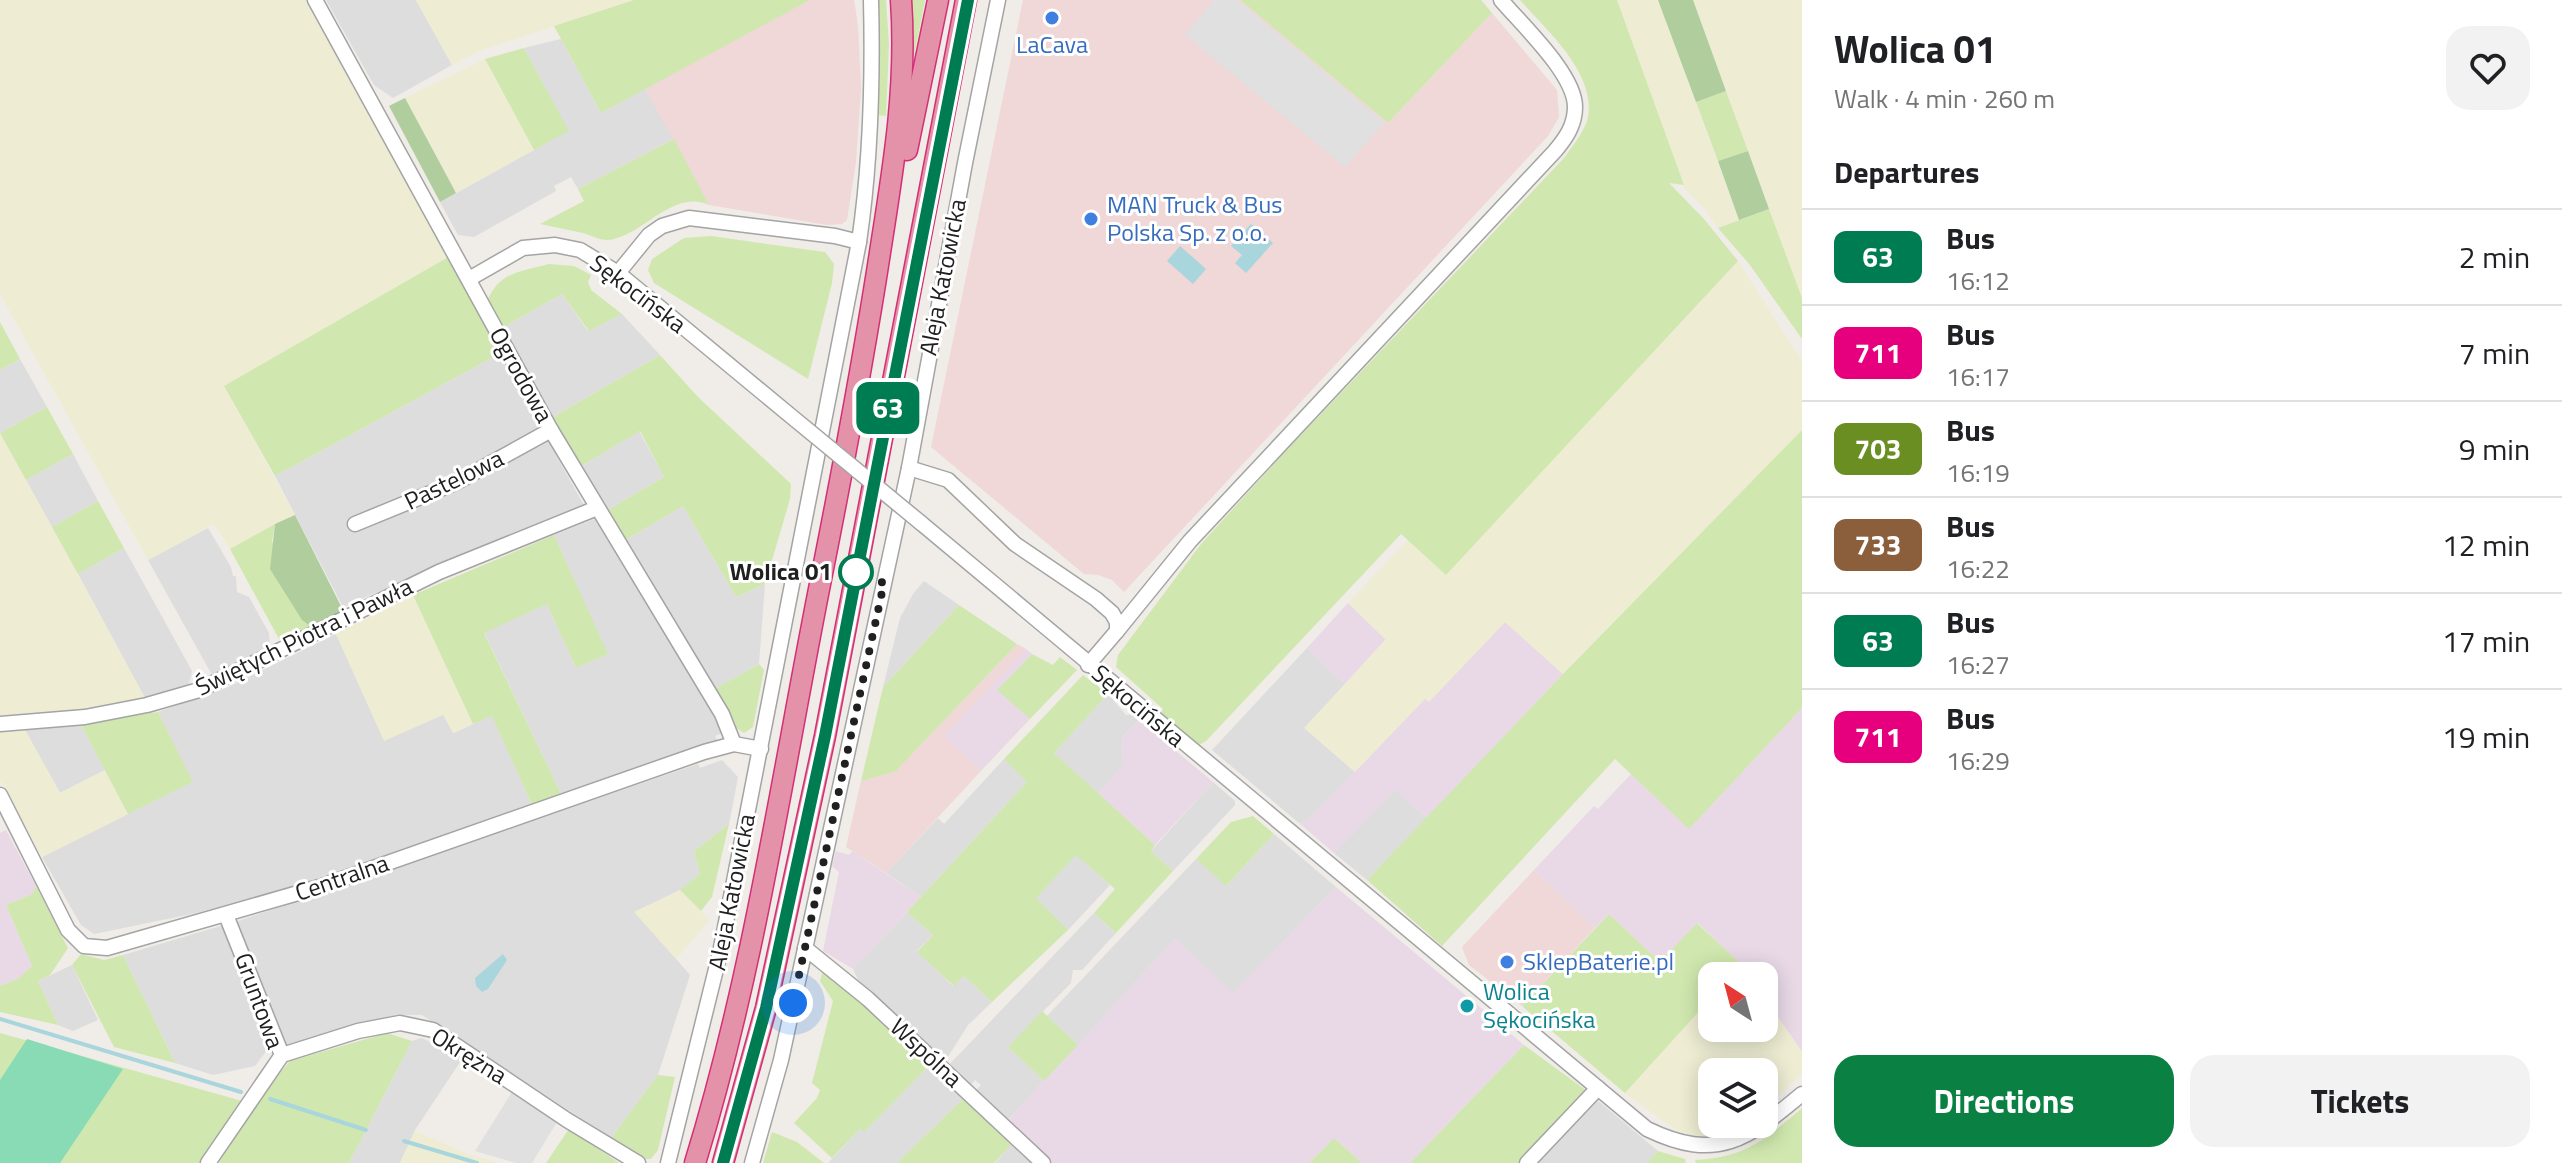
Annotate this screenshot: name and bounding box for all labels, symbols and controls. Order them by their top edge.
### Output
marker: LaCava [1043,9,1061,27]
text: Wolica 01 [1834,20,1996,78]
place label: LaCava [1016,26,1088,62]
button: heart [2446,26,2530,110]
text: Walk · 4 min · 260 m [1834,79,2055,118]
text: Departures [1834,149,1979,195]
place label: MAN Truck & Bus Polska Sp. z o.o. [1107,186,1282,250]
street label: Aleja Katowicka [909,196,975,358]
marker: MAN Truck & Bus Polska Sp. z o.o. [1082,210,1100,228]
text: Bus [1946,215,1995,261]
text: 2 min [2459,234,2530,280]
text: 63 [1862,235,1894,278]
street label: Sękocińska [583,245,694,341]
text: 16:12 [1946,261,2010,300]
text: Bus [1946,311,1995,357]
street label: Ogrodowa [481,320,563,429]
text: 7 min [2459,330,2530,376]
text: 711 [1854,331,1902,374]
text: 16:17 [1946,357,2010,396]
line badge: 63 [852,382,924,434]
text: 63 [872,386,904,429]
text: Bus [1946,407,1995,453]
text: 9 min [2459,426,2530,472]
text: 703 [1854,427,1902,470]
street label: Pastelowa [398,440,509,519]
text: 16:19 [1946,453,2010,492]
text: Bus [1946,503,1995,549]
text: 12 min [2442,522,2530,568]
text: 733 [1854,523,1902,566]
text: 16:22 [1946,549,2010,588]
place label: Wolica 01 [730,553,832,589]
marker: Wolica 01 [839,555,873,589]
street label: Świętych Piotra i Pawła [189,568,418,704]
text: Bus [1946,599,1995,645]
text: 17 min [2442,618,2530,664]
text: 63 [1862,619,1894,662]
text: 16:27 [1946,645,2010,684]
street label: Sękocińska [1084,655,1193,755]
text: Bus [1946,695,1995,741]
text: 19 min [2442,714,2530,760]
text: 711 [1854,715,1902,758]
text: 16:29 [1946,741,2010,780]
street label: Aleja Katowicka [698,811,764,973]
street label: Centralna [290,844,393,910]
place label: SklepBaterie.pl [1523,943,1674,979]
street label: Gruntowa [226,948,294,1054]
marker: SklepBaterie.pl [1498,953,1516,971]
north arrow [1698,962,1778,1042]
map controls [1698,962,1778,1138]
place label: Wolica Sękocińska [1483,973,1595,1037]
your location [773,983,813,1023]
marker: Wolica Sękocińska [1458,997,1476,1015]
street label: Wspólna [882,1009,971,1095]
street label: Okrężna [425,1018,514,1093]
button: Directions [1834,1055,2174,1147]
button: Tickets [2190,1055,2530,1147]
button: layers [1698,1058,1778,1138]

